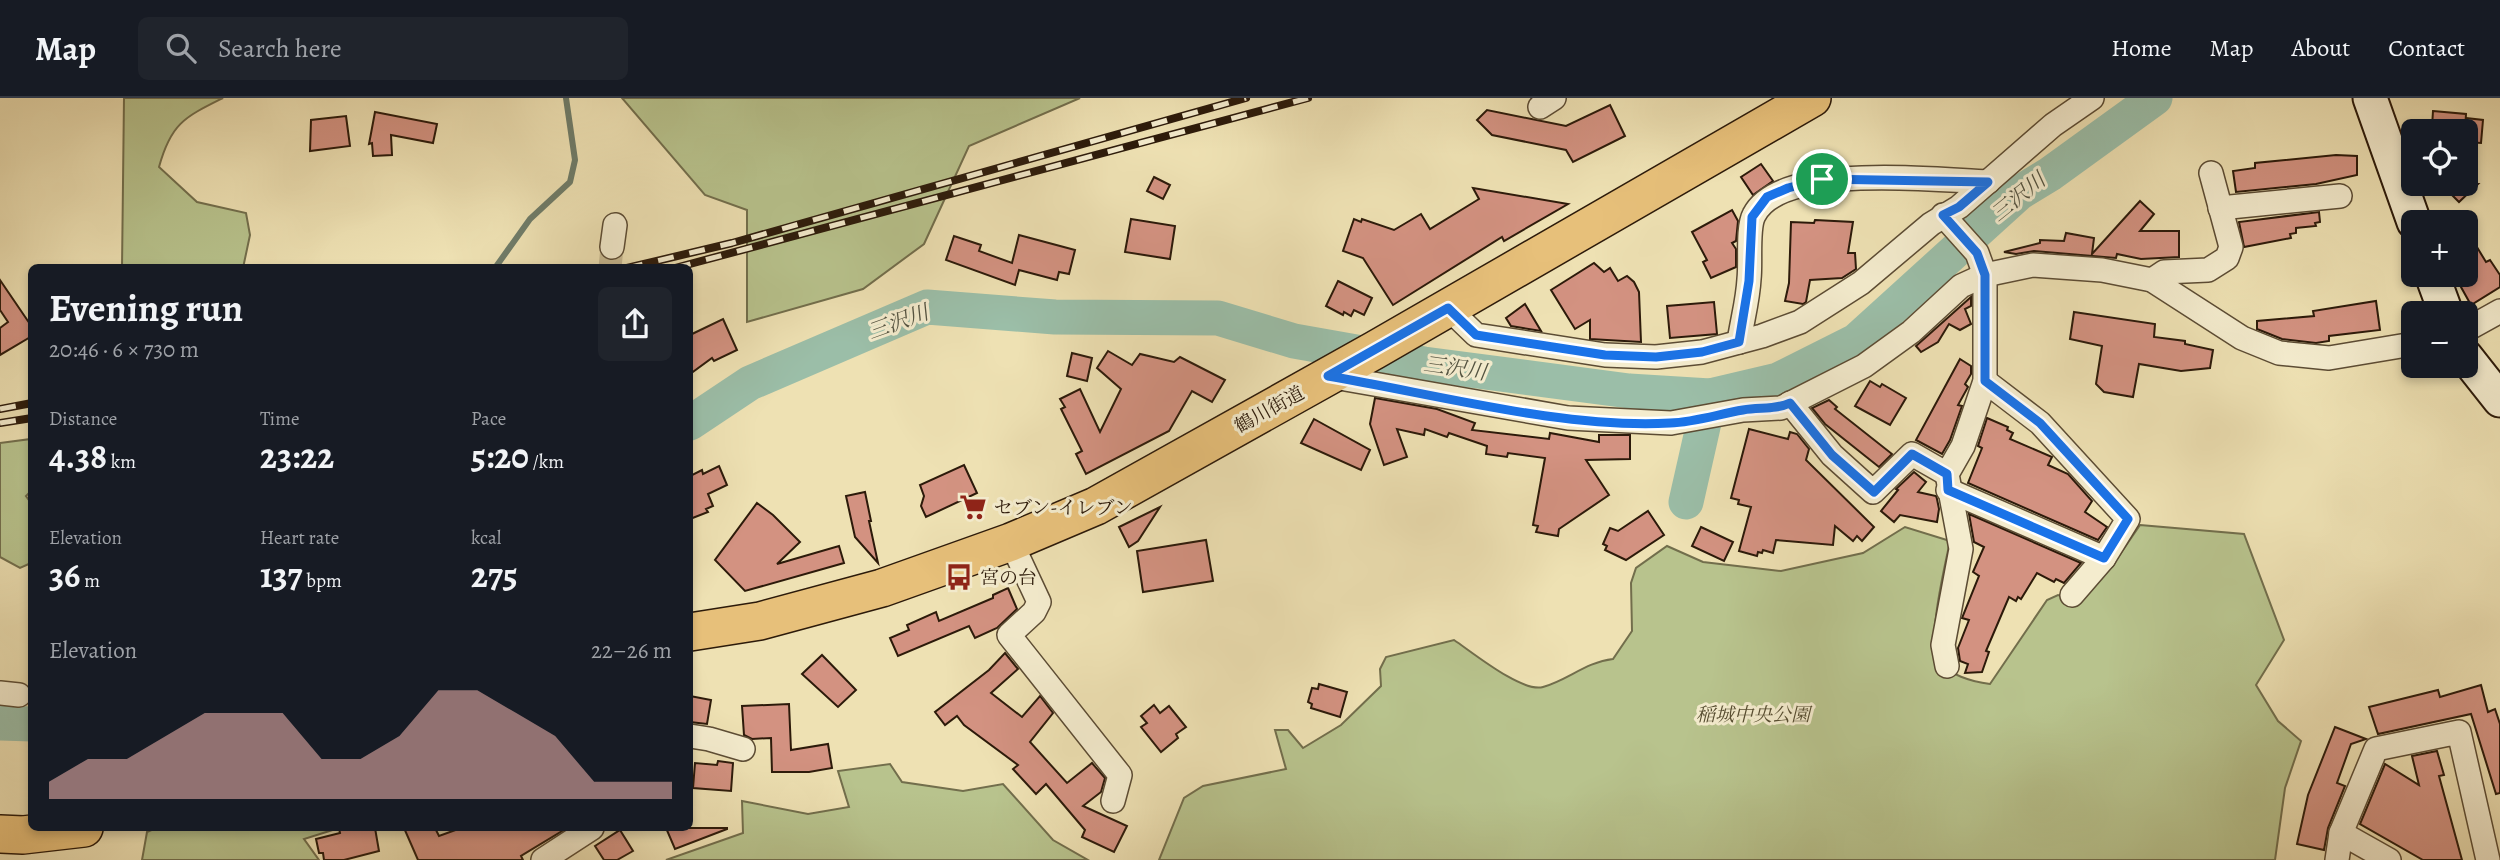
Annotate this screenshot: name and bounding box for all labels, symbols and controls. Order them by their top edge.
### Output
search box [138,17,628,80]
text: Map [35,26,96,71]
icon: search [162,29,200,67]
text: Search here [218,31,342,66]
text: Home [2111,32,2172,64]
text: Map [2210,32,2254,64]
text: About [2292,32,2350,64]
text: Contact [2388,32,2465,64]
map controls [2401,119,2478,378]
button: locate [2401,119,2478,196]
pin [1792,149,1852,209]
icon: arrive [1803,160,1841,198]
water label: 三沢川 [1985,165,2053,228]
button: + [2401,210,2478,287]
text: Evening run [49,282,243,334]
button: share [598,287,672,361]
water label: 三沢川 [864,297,934,346]
button: − [2401,301,2478,378]
text: 20:46 · 6 × 730 m [49,334,199,365]
water label: 三沢川 [1422,350,1490,387]
street label: 鶴川街道 [1230,380,1309,440]
text: Distance [49,406,117,432]
text: Time [260,406,299,432]
text: Pace [471,406,506,432]
text: 4.38 [49,432,107,480]
text: 23:22 [260,432,334,480]
text: 5:20 [471,432,529,480]
text: km [107,449,136,475]
text: /km [529,449,564,475]
supermarket icon: セブン-イレブン [958,492,988,522]
place label: セブン-イレブン [994,495,1133,521]
text: Elevation [49,525,122,551]
text: Heart rate [260,525,339,551]
text: kcal [471,525,501,551]
text: 36 [49,551,80,599]
text: 137 [260,551,303,599]
text: 275 [471,551,518,599]
bus stop icon: 宮の台 [944,562,974,592]
place label: 宮の台 [980,565,1037,591]
text: m [80,568,100,594]
text: bpm [303,568,342,594]
text: Elevation [49,635,137,666]
text: 22–26 m [591,635,672,666]
park label: 稲城中央公園 [1696,702,1813,728]

